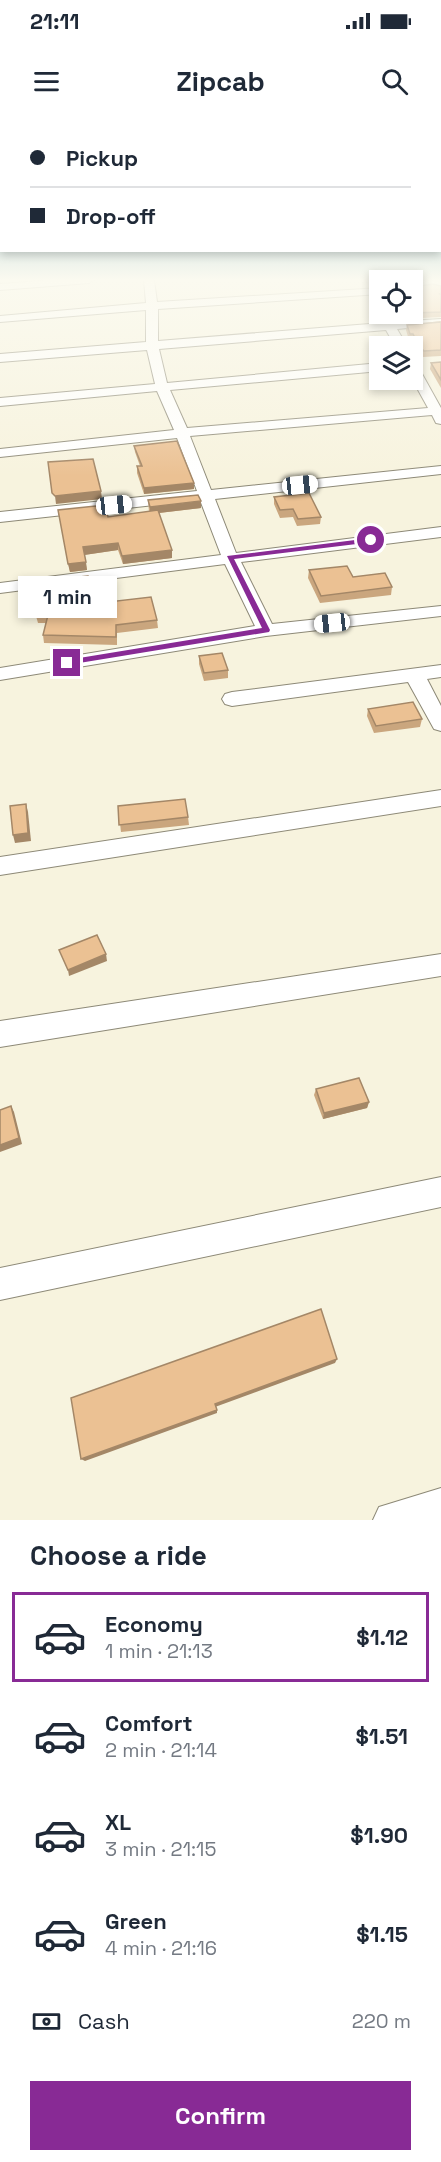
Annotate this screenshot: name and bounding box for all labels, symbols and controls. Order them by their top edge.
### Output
text: 21:11 [30,7,79,35]
text: Zipcab [176,64,265,99]
icon: menu [30,65,63,98]
icon: search [378,65,411,98]
text: Pickup [66,144,138,172]
text: Drop-off [66,202,156,230]
map controls [369,270,423,390]
button: locate [369,270,423,324]
button: layers [369,336,423,390]
car [281,474,319,496]
car [95,494,133,516]
route start [357,526,384,553]
callout: 1 min [17,576,116,618]
text: 1 min [43,584,92,610]
car [313,612,351,634]
route end [53,649,80,676]
text: Choose a ride [30,1538,207,1573]
icon: car [33,1610,87,1664]
text: Economy [105,1610,203,1638]
text: $1.12 [356,1623,408,1651]
text: 1 min · 21:13 [105,1638,213,1664]
icon: car [33,1709,87,1763]
text: Comfort [105,1709,193,1737]
text: $1.51 [355,1722,408,1750]
text: 2 min · 21:14 [105,1737,217,1763]
icon: car [33,1808,87,1862]
text: XL [105,1808,131,1836]
text: $1.90 [350,1821,408,1849]
text: 3 min · 21:15 [105,1836,216,1862]
icon: car [33,1907,87,1961]
text: Green [105,1907,167,1935]
text: $1.15 [356,1920,408,1948]
text: 4 min · 21:16 [105,1935,217,1961]
icon: cash [30,2005,63,2038]
text: Cash [78,2007,130,2035]
text: 220 m [352,2008,411,2034]
button: Confirm [30,2081,411,2150]

